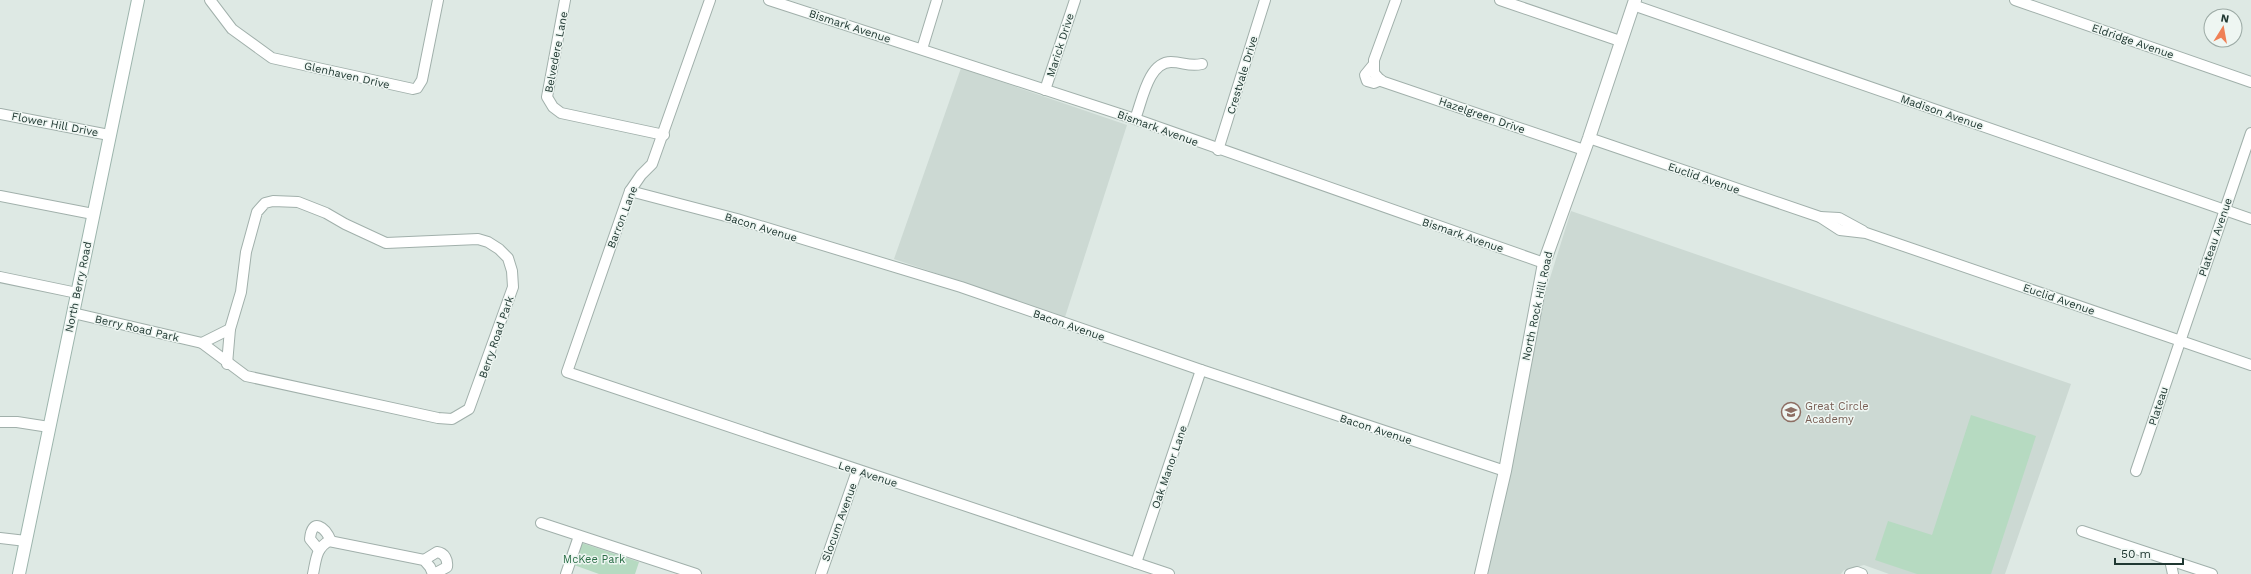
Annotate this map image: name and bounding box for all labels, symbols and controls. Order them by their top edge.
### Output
street label: Bismark Avenue [807,7,892,46]
north arrow [2203,8,2243,48]
street label: Belvedere Lane [542,10,571,94]
street label: Marick Drive [1044,12,1077,79]
text: N [2220,12,2230,26]
street label: Eldridge Avenue [2090,21,2176,62]
street label: Crestvale Drive [1224,34,1261,116]
street label: Glenhaven Drive [303,59,391,92]
street label: Madison Avenue [1899,92,1985,133]
street label: Hazelgreen Drive [1437,95,1527,136]
street label: Bismark Avenue [1116,108,1200,149]
street label: Flower Hill Drive [10,110,99,139]
street label: Euclid Avenue [1666,160,1742,197]
street label: Barron Lane [605,184,640,250]
street label: Plateau Avenue [2196,196,2235,278]
street label: Bacon Avenue [723,210,799,245]
street label: Bismark Avenue [1420,215,1505,256]
street label: North Berry Road [63,241,94,334]
street label: North Rock Hill Road [1520,250,1555,362]
street label: Euclid Avenue [2021,281,2097,318]
street label: Berry Road Park [476,294,517,380]
street label: Bacon Avenue [1031,307,1107,344]
street label: Berry Road Park [94,312,180,344]
street label: Plateau [2146,385,2171,427]
place label: Great Circle Academy [1805,400,1869,426]
school or university icon: Great Circle Academy [1780,401,1802,423]
street label: Bacon Avenue [1338,412,1414,447]
street label: Oak Manor Lane [1149,424,1190,510]
street label: Lee Avenue [837,459,899,490]
street label: Slocum Avenue [819,481,860,563]
scale bar [2115,540,2183,566]
text: 50 m [2121,547,2151,561]
park label: McKee Park [563,553,625,566]

